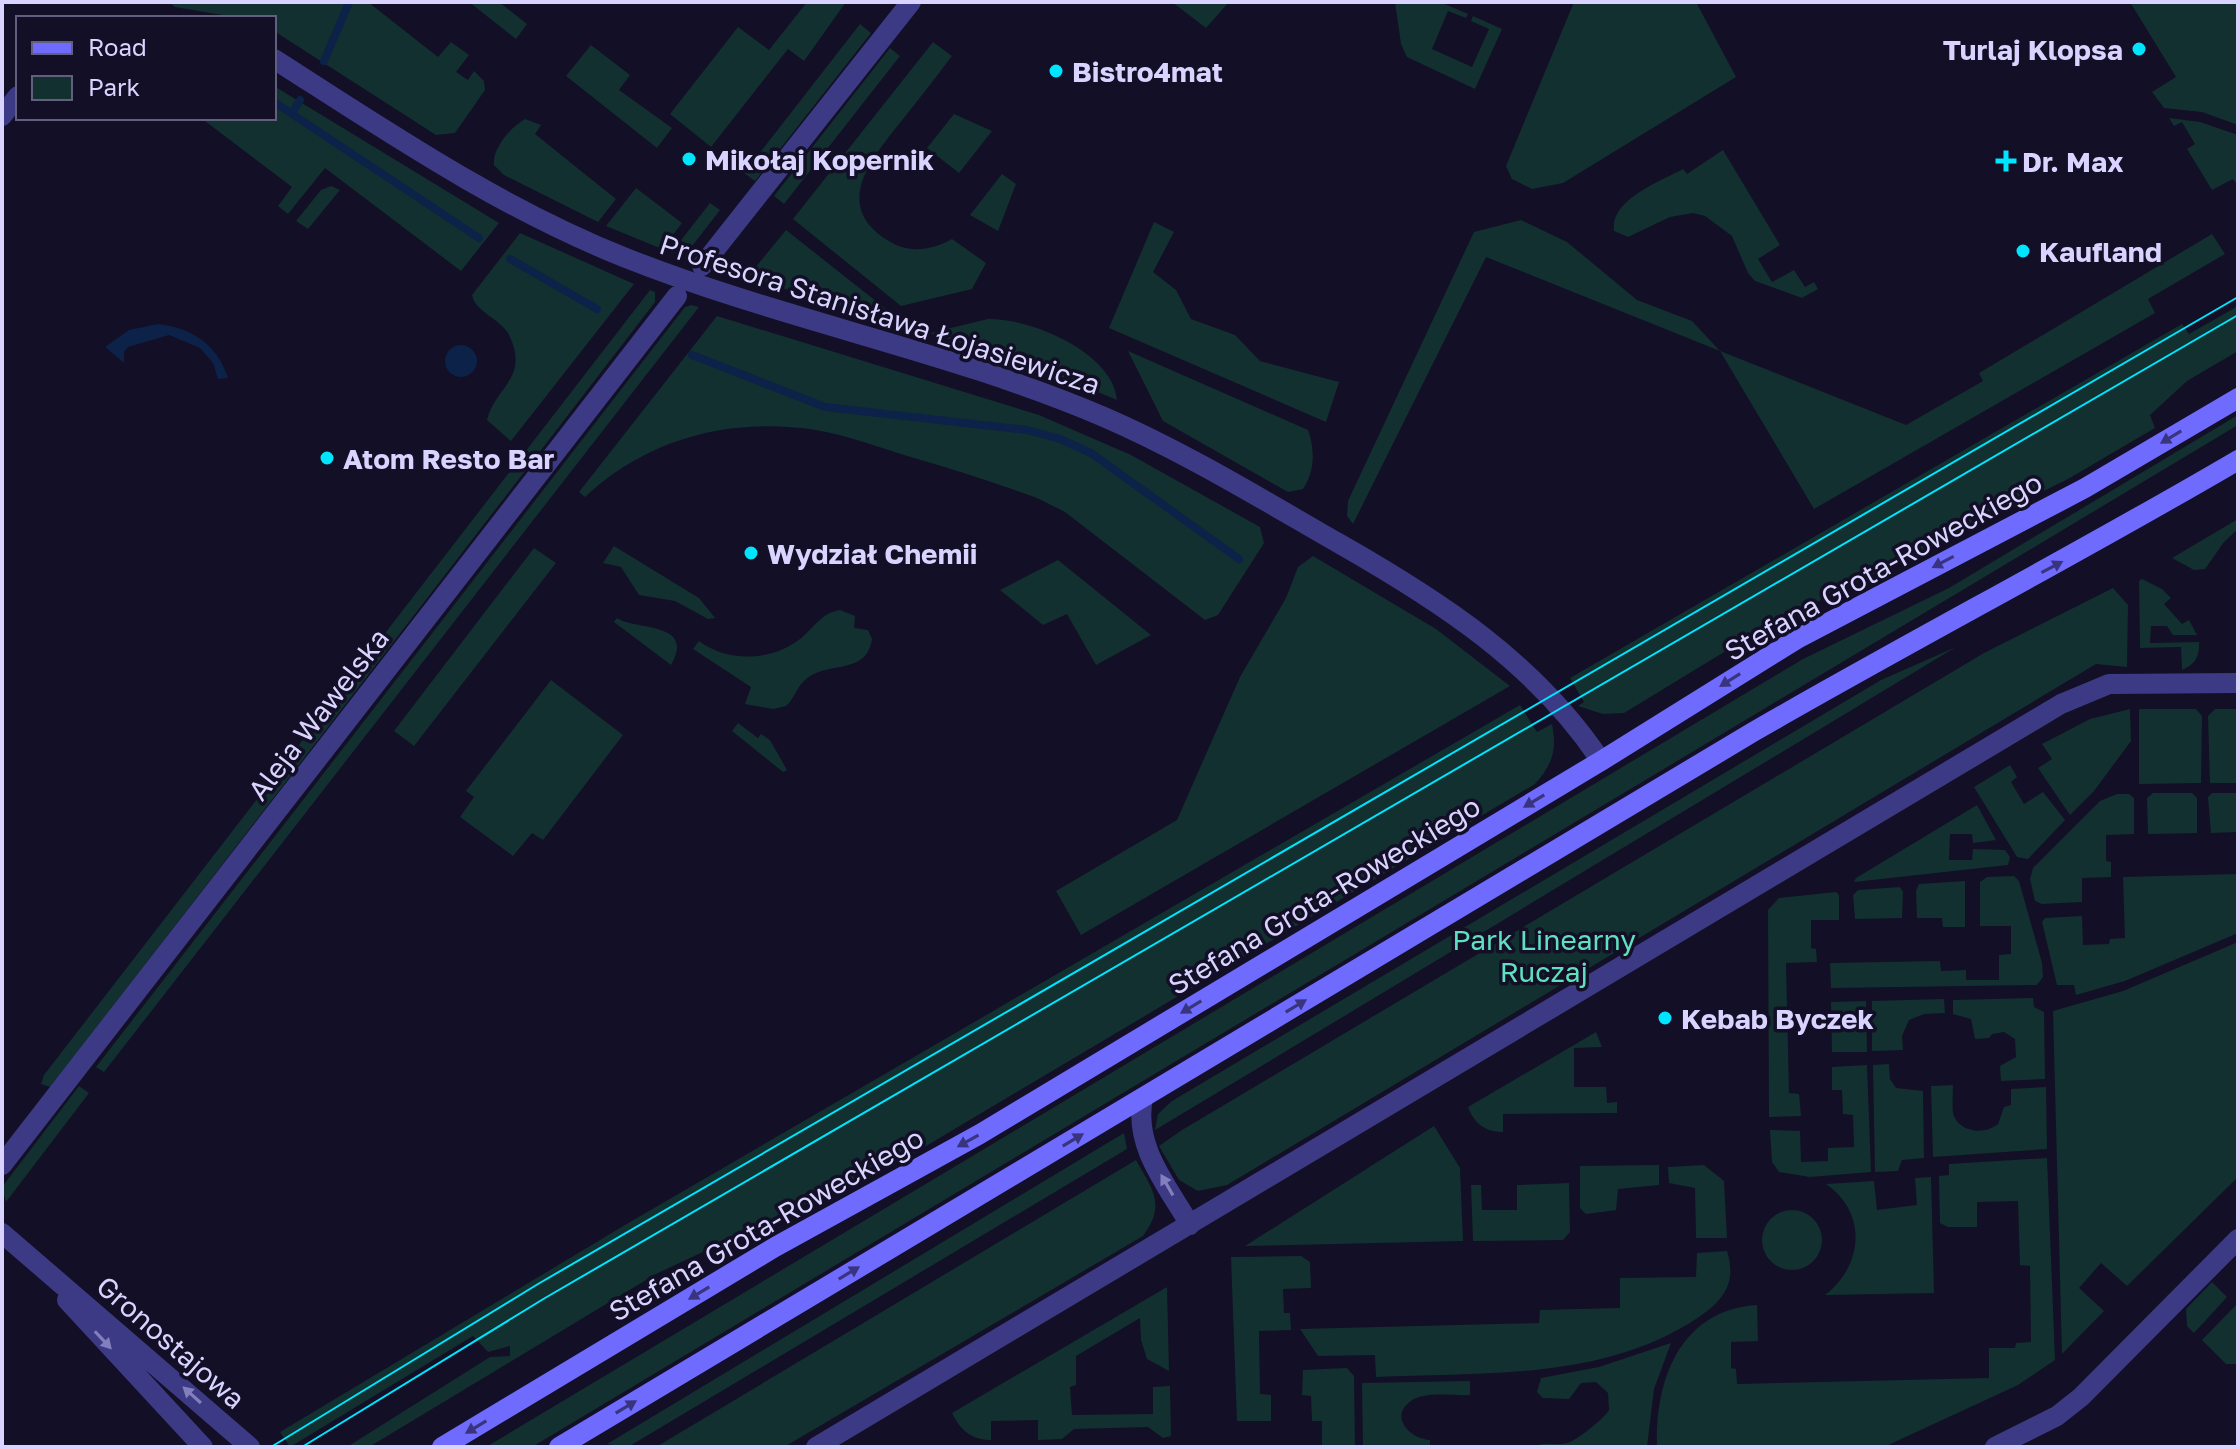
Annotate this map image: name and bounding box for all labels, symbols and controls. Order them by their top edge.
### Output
legend [16,16,276,120]
text: Road [88,32,147,61]
place label: Turlaj Klopsa [1943,33,2123,66]
marker: Turlaj Klopsa [2130,40,2148,58]
place label: Bistro4mat [1072,55,1223,88]
marker: Bistro4mat [1047,62,1065,80]
text: Park [88,72,140,101]
place label: Mikołaj Kopernik [705,143,934,176]
place label: Dr. Max [2022,145,2123,178]
marker: Mikołaj Kopernik [680,150,698,168]
marker: Dr. Max [1997,152,2015,170]
street label: Profesora Stanisława Łojasiewicza [656,227,1104,401]
place label: Kaufland [2039,235,2162,268]
marker: Kaufland [2014,242,2032,260]
one-way arrow [2160,430,2182,444]
place label: Atom Resto Bar [343,442,555,475]
marker: Atom Resto Bar [318,449,336,467]
street label: Stefana Grota-Roweckiego [1719,465,2047,667]
place label: Wydział Chemii [767,537,977,570]
marker: Wydział Chemii [742,544,760,562]
one-way arrow [1932,555,1954,569]
one-way arrow [2041,560,2064,573]
street label: Aleja Wawelska [241,622,395,806]
one-way arrow [1719,673,1741,687]
street label: Stefana Grota-Roweckiego [1162,789,1486,1001]
one-way arrow [1523,794,1545,808]
park label: Park Linearny Ruczaj [1452,923,1636,988]
one-way arrow [1180,1000,1202,1014]
one-way arrow [1285,1000,1307,1014]
place label: Kebab Byczek [1681,1002,1874,1035]
marker: Kebab Byczek [1656,1009,1674,1027]
street label: Stefana Grota-Roweckiego [603,1120,929,1328]
one-way arrow [1062,1133,1084,1147]
one-way arrow [956,1134,979,1148]
one-way arrow [1160,1174,1174,1196]
one-way arrow [838,1267,860,1281]
street label: Gronostajowa [90,1269,252,1415]
one-way arrow [688,1285,710,1299]
one-way arrow [93,1330,112,1349]
one-way arrow [182,1387,201,1405]
one-way arrow [615,1400,637,1414]
one-way arrow [465,1419,487,1433]

